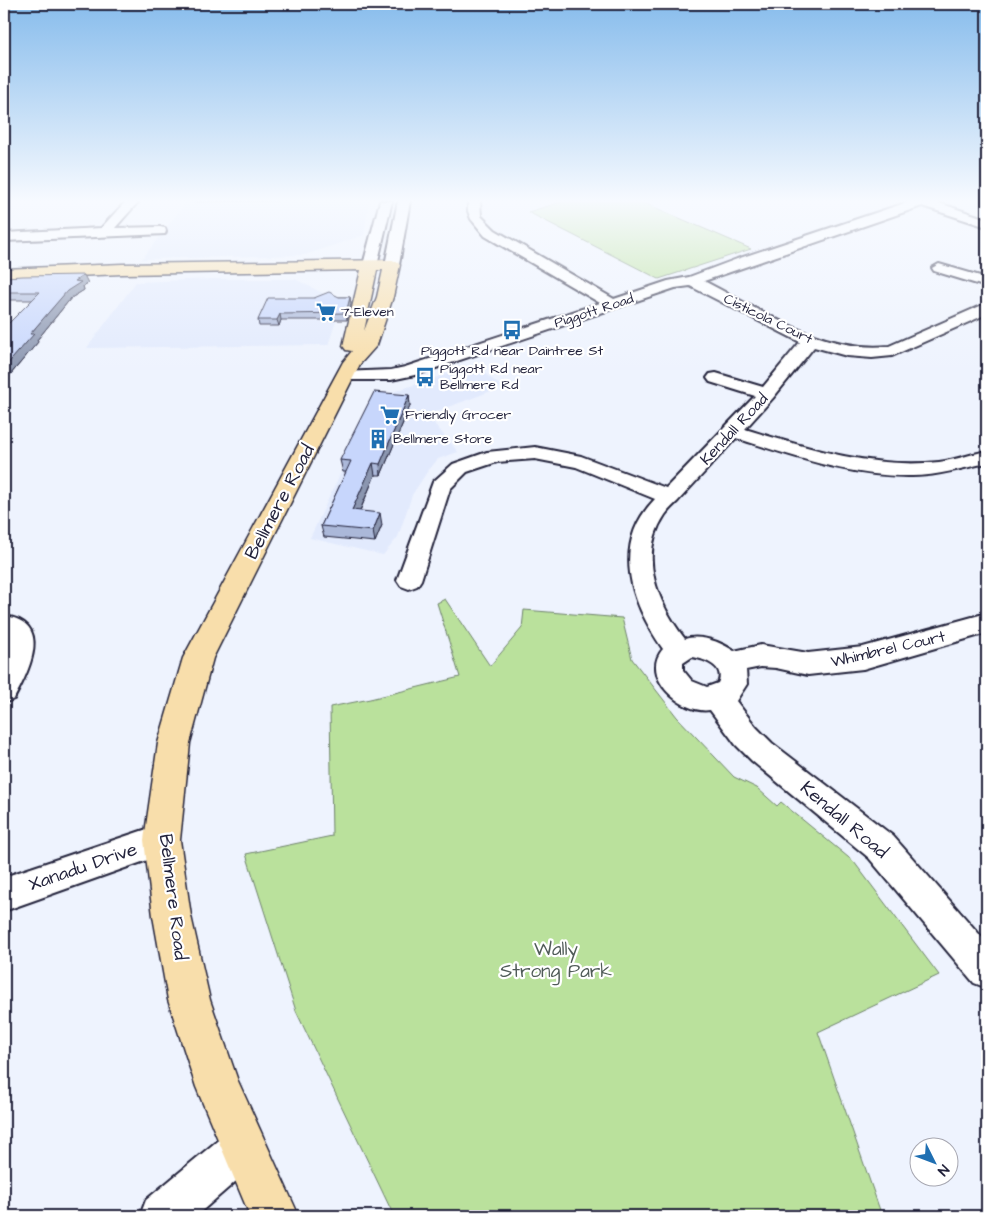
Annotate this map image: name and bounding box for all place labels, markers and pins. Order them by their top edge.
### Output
supermarket icon: 7-Eleven [315,301,337,323]
place label: 7-Eleven [341,302,394,322]
bus stop icon: Piggott Rd near Daintree St [501,319,523,341]
place label: Piggott Rd near Daintree St [421,341,603,361]
place label: Piggott Rd near Bellmere Rd [440,359,543,395]
bus stop icon: Piggott Rd near Bellmere Rd [414,366,436,388]
supermarket icon: Friendly Grocer [379,404,401,426]
place label: Friendly Grocer [405,405,512,425]
building icon: Bellmere Store [367,428,389,450]
place label: Bellmere Store [393,429,493,449]

